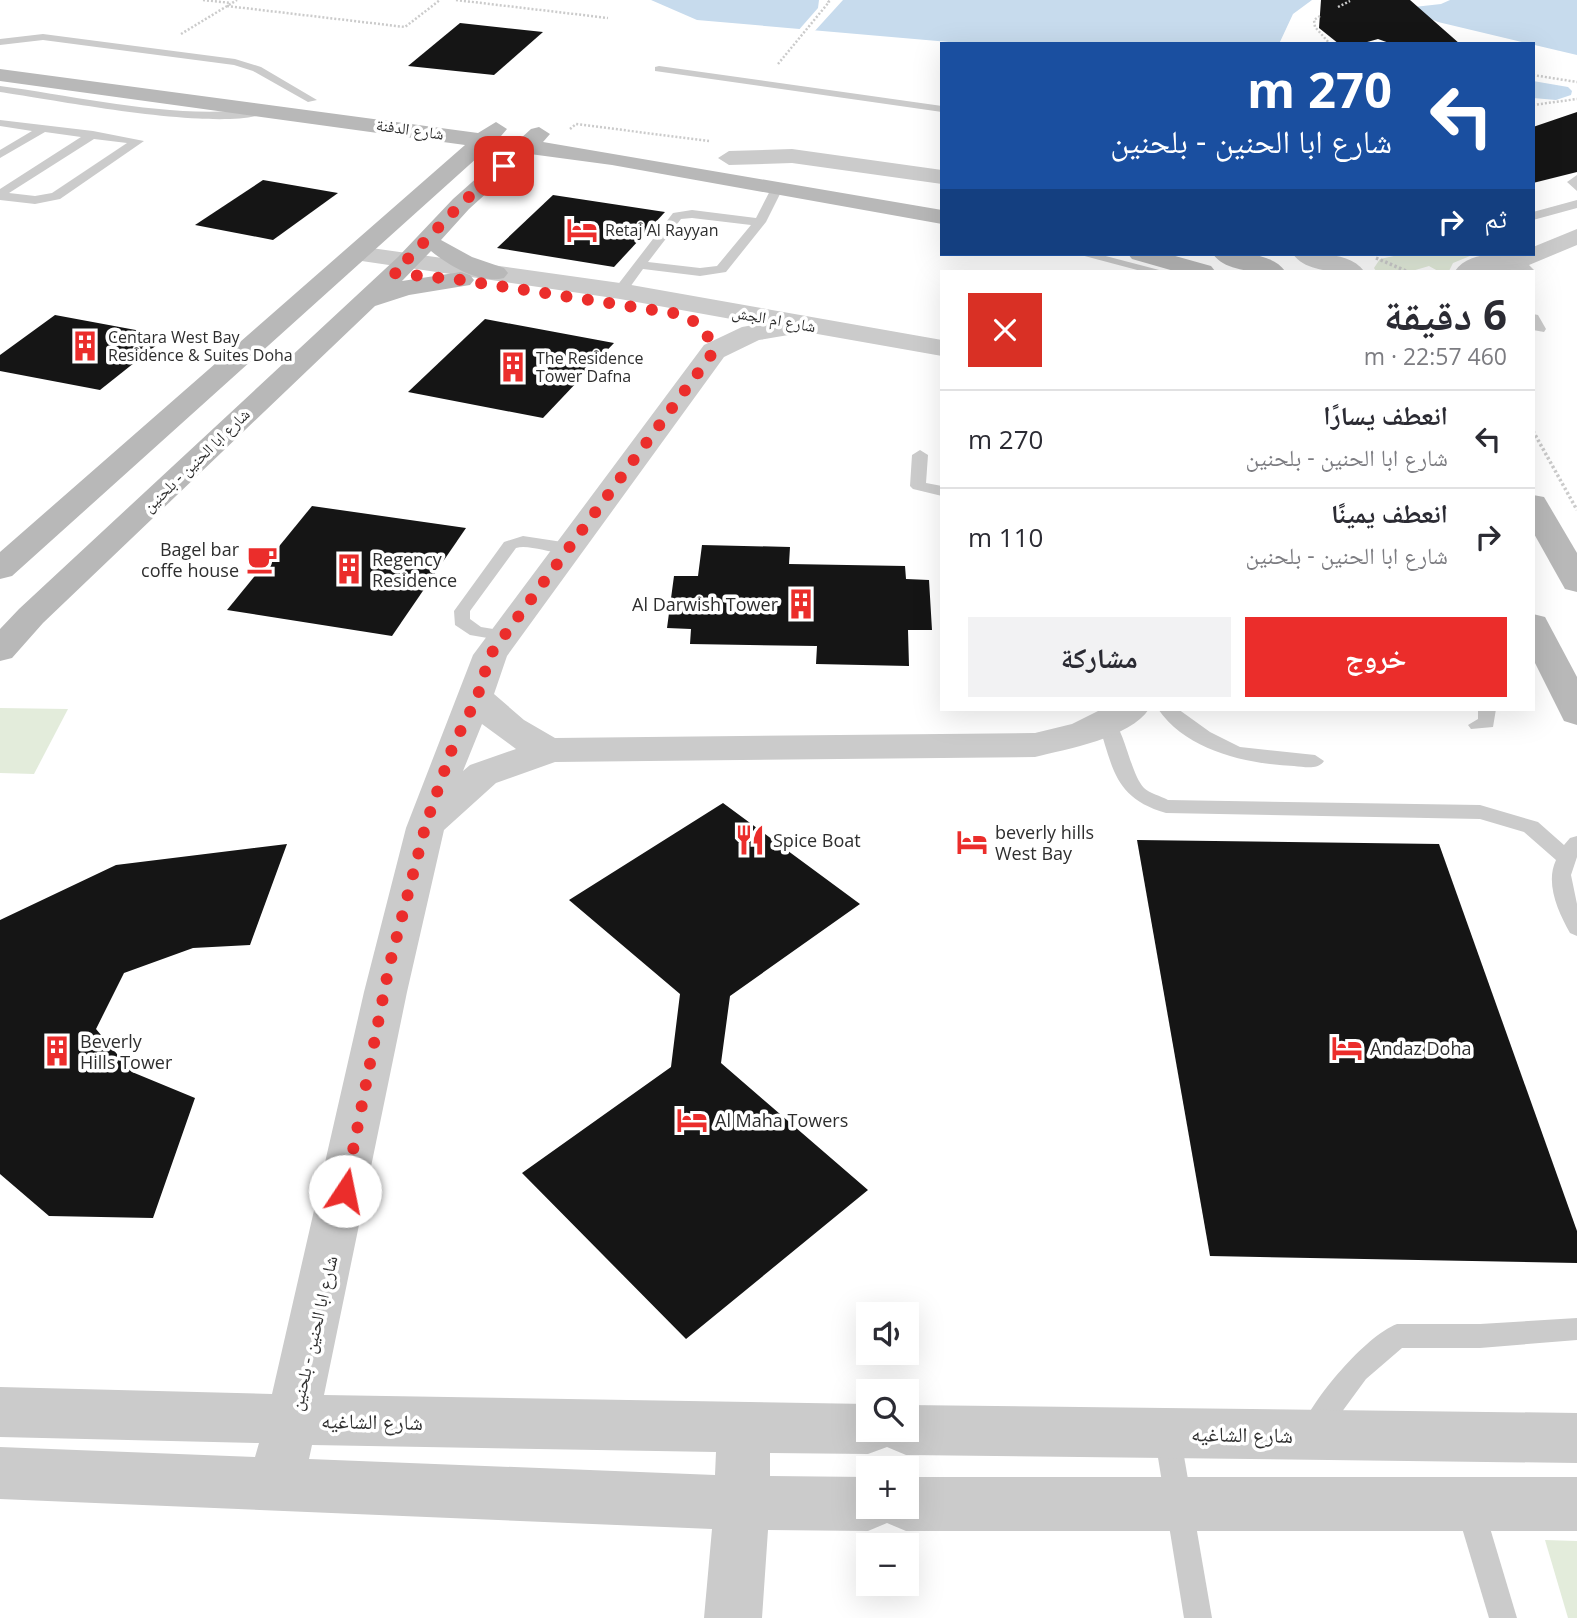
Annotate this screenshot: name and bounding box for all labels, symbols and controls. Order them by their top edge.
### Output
text: 270 m [1247,56,1392,122]
icon: left [1416,70,1507,161]
street label: شارع الدفنة [375,113,445,145]
text: شارع ابا الحنين - بلحنين [1110,119,1392,162]
pin [474,136,534,196]
icon: arrive [485,147,523,185]
text: ثم [1484,200,1507,236]
icon: right [1432,203,1470,241]
hotel icon: Retaj Al Rayyan [565,213,599,247]
place label: Retaj Al Rayyan [605,219,718,241]
text: 6 دقيقة [1384,285,1507,342]
button: close [968,293,1042,367]
street label: شارع ام الجش [730,301,818,337]
place label: Centara West Bay Residence & Suites Doha [108,326,293,366]
building icon: Centara West Bay Residence & Suites Doha [68,329,102,363]
text: 460 m · 22:57 [1364,340,1507,372]
place label: The Residence Tower Dafna [536,347,644,387]
building icon: The Residence Tower Dafna [496,350,530,384]
text: انعطف يسارًا [1323,397,1448,433]
street label: شارع ابا الحنين - بلحنين [138,403,254,517]
icon: left [1469,420,1507,458]
text: 270 m [968,421,1043,457]
text: شارع ابا الحنين - بلحنين [1246,441,1448,473]
text: انعطف يمينًا [1331,495,1448,531]
icon: right [1469,518,1507,556]
text: 110 m [968,519,1043,555]
place label: Bagel bar coffe house [141,537,240,582]
text: شارع ابا الحنين - بلحنين [1246,539,1448,571]
cafe icon: Bagel bar coffe house [245,542,279,576]
place label: Regency Residence [372,547,457,592]
building icon: Regency Residence [332,552,366,586]
building icon: Al Darwish Tower [784,587,818,621]
place label: Al Darwish Tower [632,592,779,616]
button: مشاركة [968,617,1231,697]
button: خروج [1245,617,1507,697]
place label: beverly hills West Bay [995,820,1094,865]
restaurant icon: Spice Boat [733,823,767,857]
hotel icon: beverly hills West Bay [955,825,989,859]
place label: Spice Boat [773,828,861,852]
place label: Beverly Hills Tower [80,1029,173,1074]
hotel icon: Andaz Doha [1330,1031,1364,1065]
building icon: Beverly Hills Tower [40,1034,74,1068]
place label: Andaz Doha [1370,1036,1471,1060]
hotel icon: Al Maha Towers [675,1103,709,1137]
place label: Al Maha Towers [715,1108,848,1132]
position arrow [308,1154,382,1228]
street label: شارع ابا الحنين - بلحنين [283,1253,343,1413]
map controls [856,1302,919,1596]
button: sound [856,1302,919,1365]
button: search [856,1379,919,1442]
street label: شارع الشاغيه [321,1406,423,1436]
street label: شارع الشاغيه [1191,1419,1293,1449]
button: + [856,1456,919,1519]
button: − [856,1533,919,1596]

